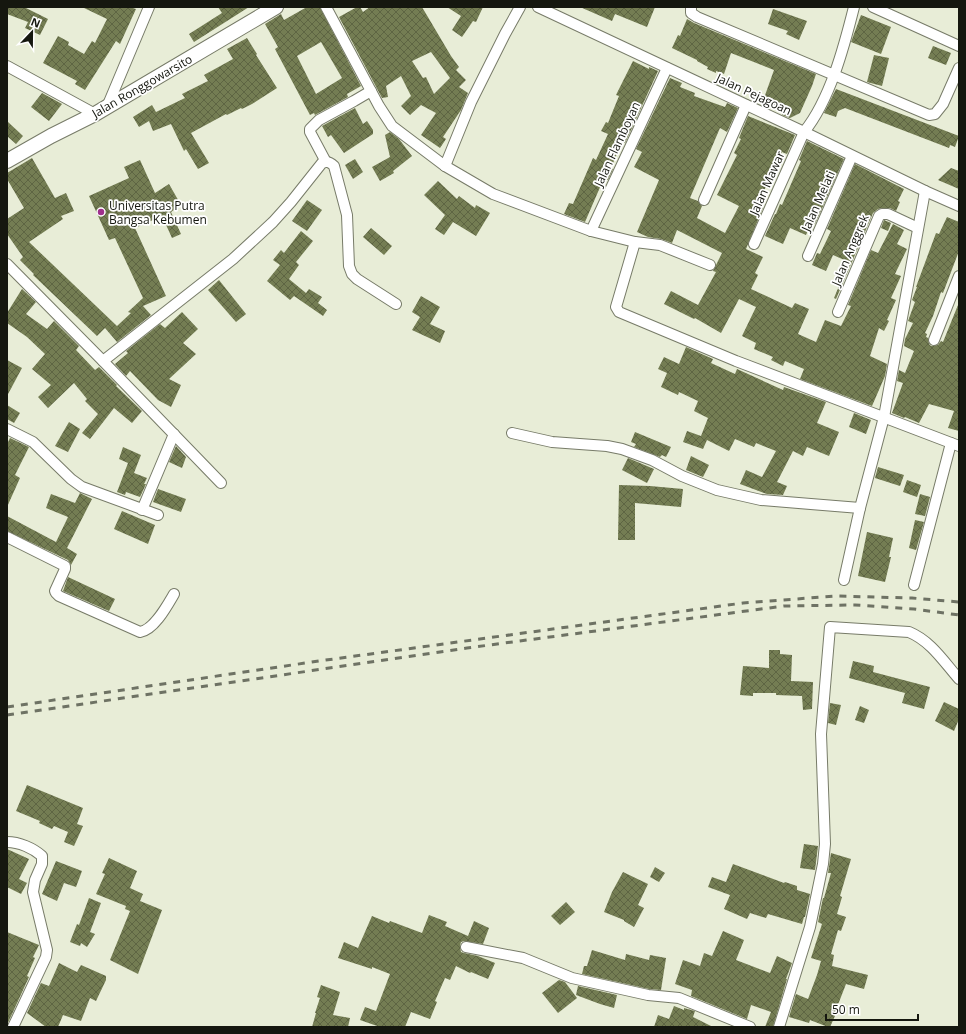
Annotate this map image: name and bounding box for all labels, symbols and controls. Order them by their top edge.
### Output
north arrow [12,12,52,52]
text: N [29,14,43,31]
street label: Jalan Ronggowarsito [88,50,195,122]
street label: Jalan Pejagoan [713,69,795,119]
street label: Jalan Flamboyan [590,99,644,190]
street label: Jalan Mawar [745,148,789,219]
street label: Jalan Melati [797,168,839,235]
place label: Universitas Putra Bangsa Kebumen [109,197,207,228]
marker: Universitas Putra Bangsa Kebumen [96,207,106,217]
street label: Jalan Anggrek [827,211,873,289]
scale bar [826,996,918,1022]
text: 50 m [832,1001,860,1018]

